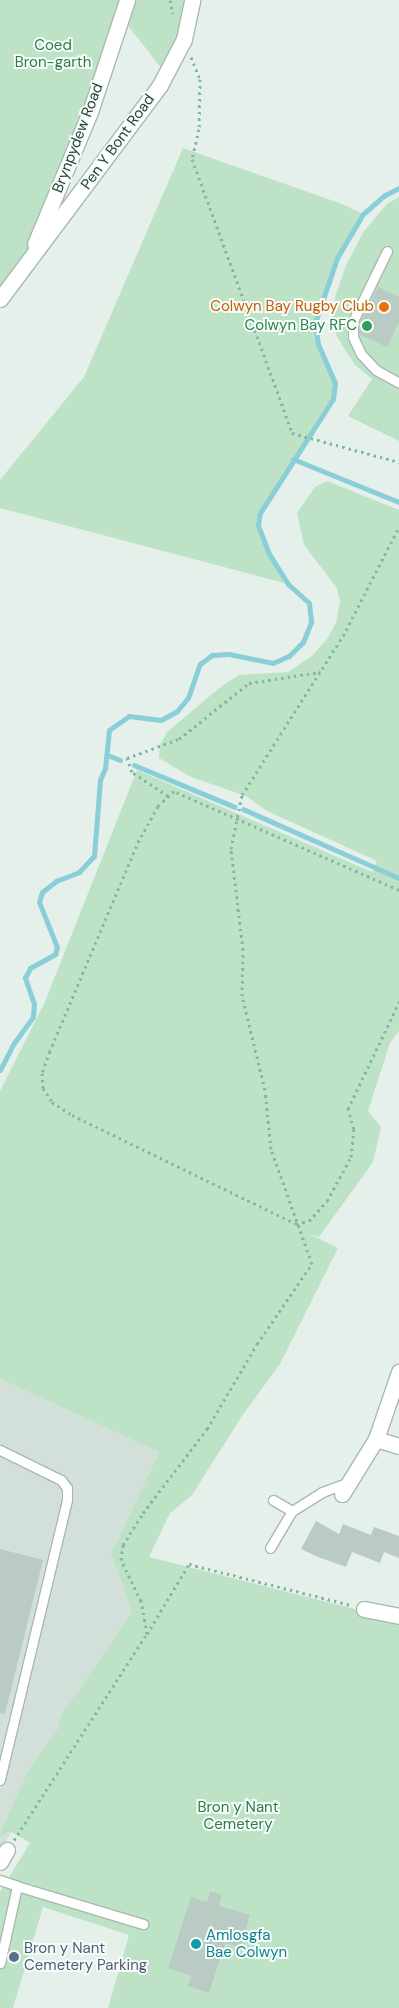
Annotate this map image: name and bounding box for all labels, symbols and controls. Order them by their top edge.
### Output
park label: Coed Bron-garth [15,36,91,71]
street label: Brynpydew Road [49,81,107,195]
street label: Pen Y Bont Road [77,91,159,193]
place label: Colwyn Bay Rugby Club [210,298,374,316]
marker: Colwyn Bay Rugby Club [378,301,390,313]
place label: Colwyn Bay RFC [245,317,357,335]
marker: Colwyn Bay RFC [361,320,373,332]
park label: Bron y Nant Cemetery [197,1798,279,1833]
place label: Amlosgfa Bae Colwyn [206,1926,287,1961]
marker: Amlosgfa Bae Colwyn [190,1938,202,1950]
place label: Bron y Nant Cemetery Parking [24,1939,147,1974]
marker: Bron y Nant Cemetery Parking [8,1951,20,1963]

